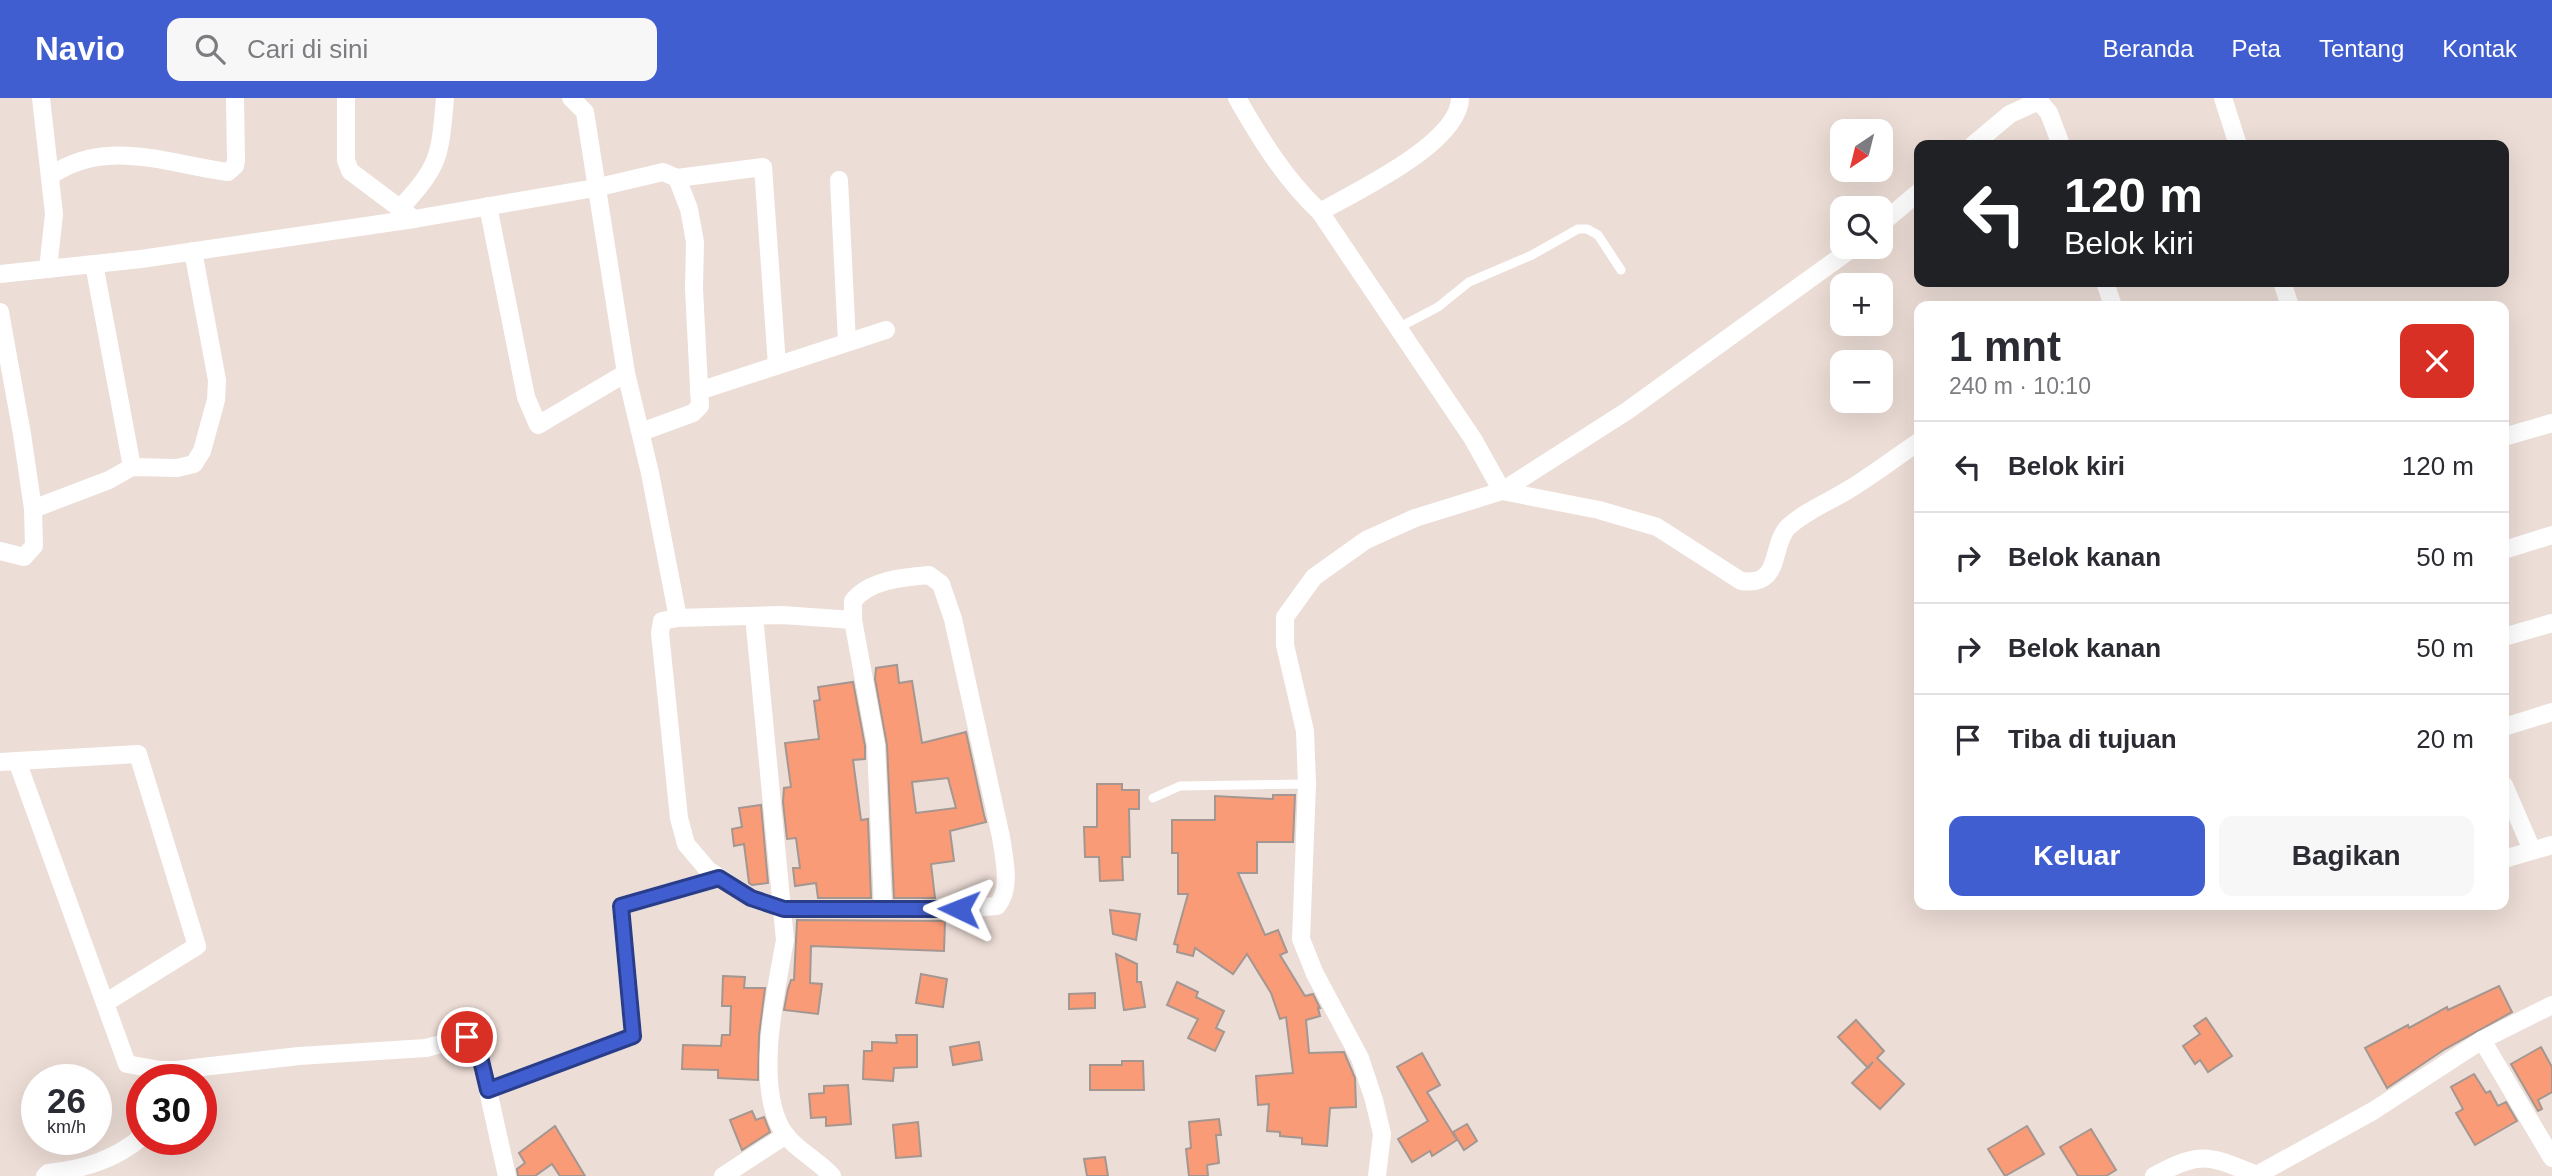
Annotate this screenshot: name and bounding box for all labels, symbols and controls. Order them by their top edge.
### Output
search box [167,18,657,81]
text: Navio [35,30,125,67]
icon: search [191,30,229,68]
text: Cari di sini [247,34,368,64]
text: Beranda [2103,35,2194,62]
text: Peta [2232,35,2281,62]
text: Tentang [2319,35,2404,62]
text: Kontak [2442,35,2517,62]
north arrow [1830,119,1894,182]
map controls [1830,119,1893,413]
icon: left [1949,168,2040,259]
text: 120 m [2064,168,2203,222]
button: search [1830,196,1893,259]
text: Belok kiri [2064,225,2194,261]
button: + [1830,273,1893,336]
text: 1 mnt [1949,323,2061,370]
button: close [2400,324,2474,398]
button: − [1830,350,1893,413]
text: 240 m · 10:10 [1949,373,2091,399]
icon: left [1949,448,1987,486]
text: Belok kiri [2008,451,2125,481]
text: 120 m [2402,451,2474,481]
icon: right [1949,539,1987,577]
text: Belok kanan [2008,542,2161,572]
text: 50 m [2416,542,2474,572]
icon: right [1949,630,1987,668]
text: Belok kanan [2008,633,2161,663]
text: 50 m [2416,633,2474,663]
icon: arrive [1949,721,1987,759]
text: Tiba di tujuan [2008,724,2177,754]
text: 20 m [2416,724,2474,754]
button: Keluar [1949,816,2205,896]
button: Bagikan [2219,816,2474,896]
position arrow [922,872,996,946]
pin [437,1007,497,1067]
icon: arrive [448,1018,486,1056]
speed limit sign: 30 [126,1064,217,1155]
text: 26 [47,1081,86,1120]
text: km/h [47,1117,86,1137]

